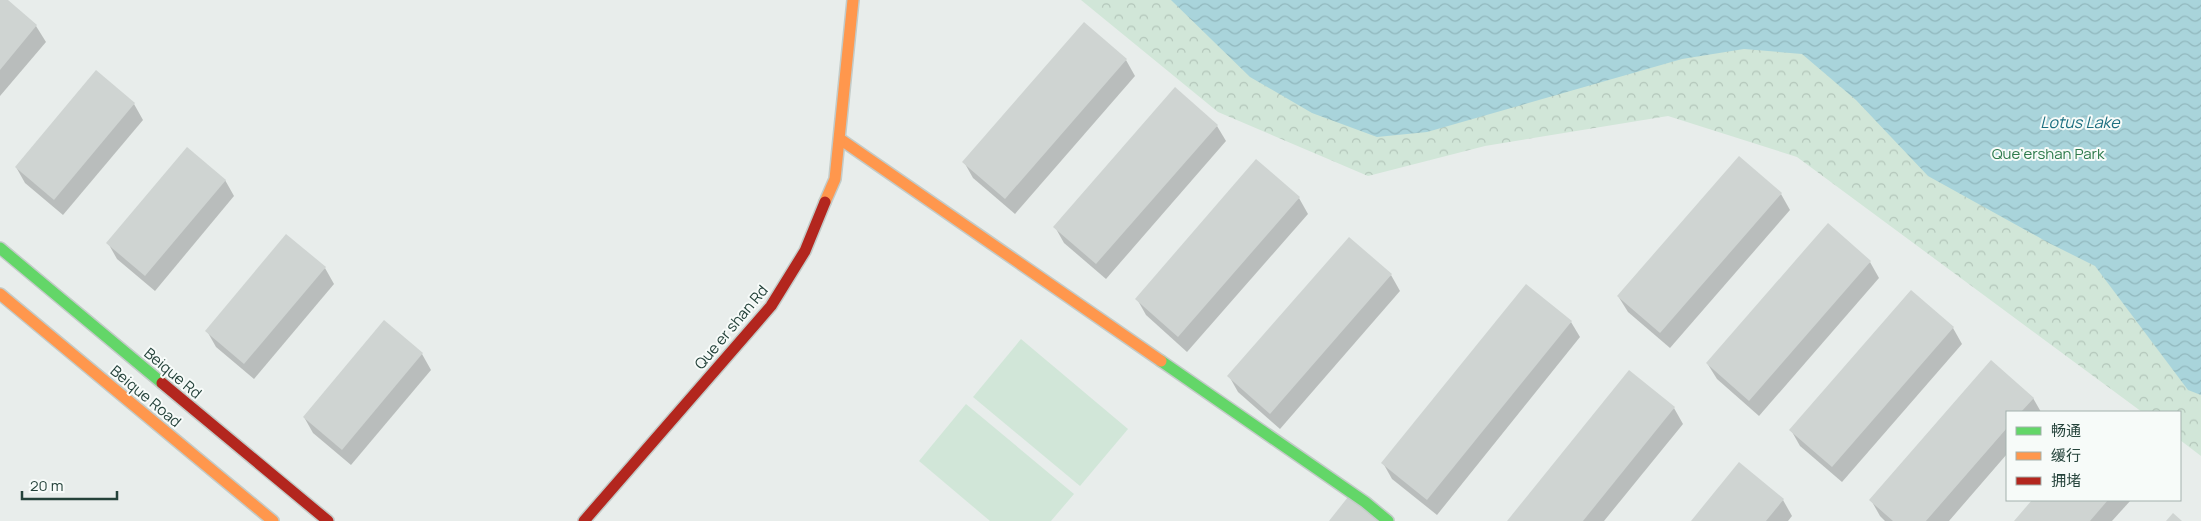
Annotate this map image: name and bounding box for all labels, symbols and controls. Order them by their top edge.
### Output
water label: Lotus Lake [2040,111,2121,133]
park label: Que‘ershan Park [1992,143,2105,164]
street label: Que er shan Rd [690,280,772,374]
street label: Beique Rd [140,343,206,403]
street label: Beique Road [106,360,186,432]
legend [2006,411,2181,501]
text: 畅通 [2051,420,2081,441]
text: 缓行 [2051,445,2081,466]
scale bar [22,468,118,500]
text: 拥堵 [2051,470,2081,491]
text: 20 m [30,475,63,496]

